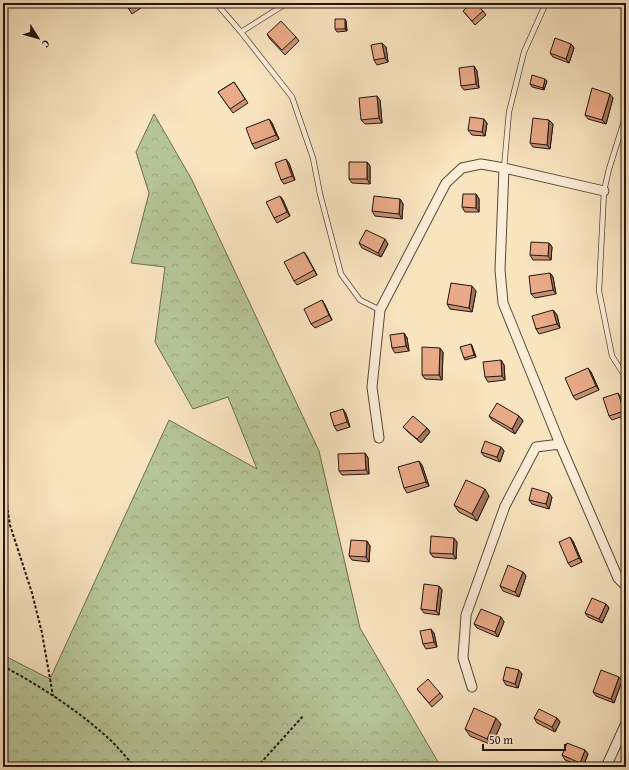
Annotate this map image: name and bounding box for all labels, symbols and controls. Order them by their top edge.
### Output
north arrow [18,18,58,58]
text: С [38,37,54,51]
scale bar [483,726,565,752]
text: 50 m [489,731,513,748]

